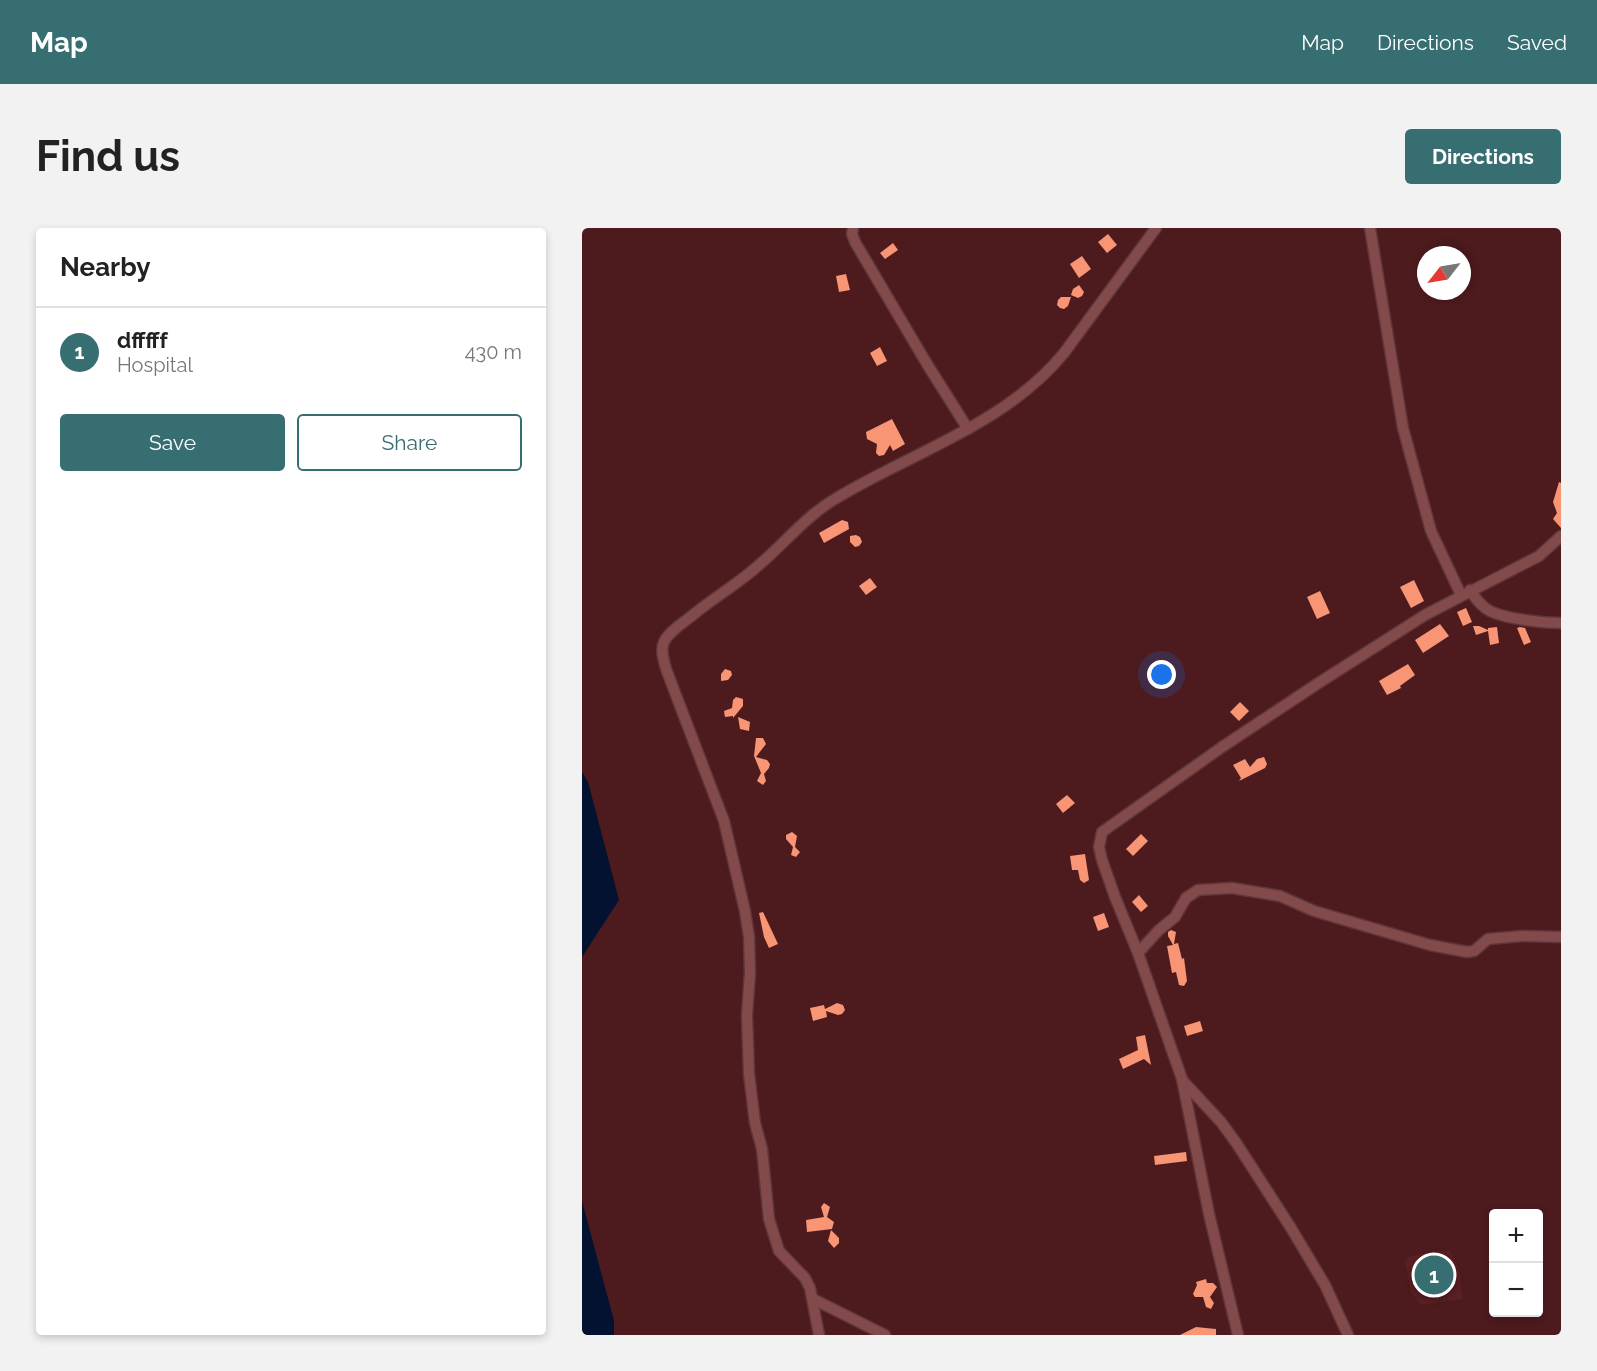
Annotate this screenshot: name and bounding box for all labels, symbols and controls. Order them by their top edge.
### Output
text: Map [30,26,88,59]
text: Map [1301,30,1344,55]
text: Directions [1377,30,1474,55]
text: Saved [1507,30,1567,55]
button: Directions [1405,129,1561,184]
text: Find us [36,132,180,181]
north arrow [1417,246,1471,300]
text: Nearby [60,252,150,282]
text: dfffff [117,327,168,353]
text: 1 [75,340,84,364]
text: 430 m [465,340,522,364]
text: Hospital [117,353,193,377]
button: Save [60,414,285,471]
button: Share [297,414,522,471]
your location [1147,660,1176,689]
map controls [1489,1209,1543,1317]
button: + [1489,1209,1543,1263]
pin: 1 [1414,1252,1454,1298]
button: − [1489,1263,1543,1317]

